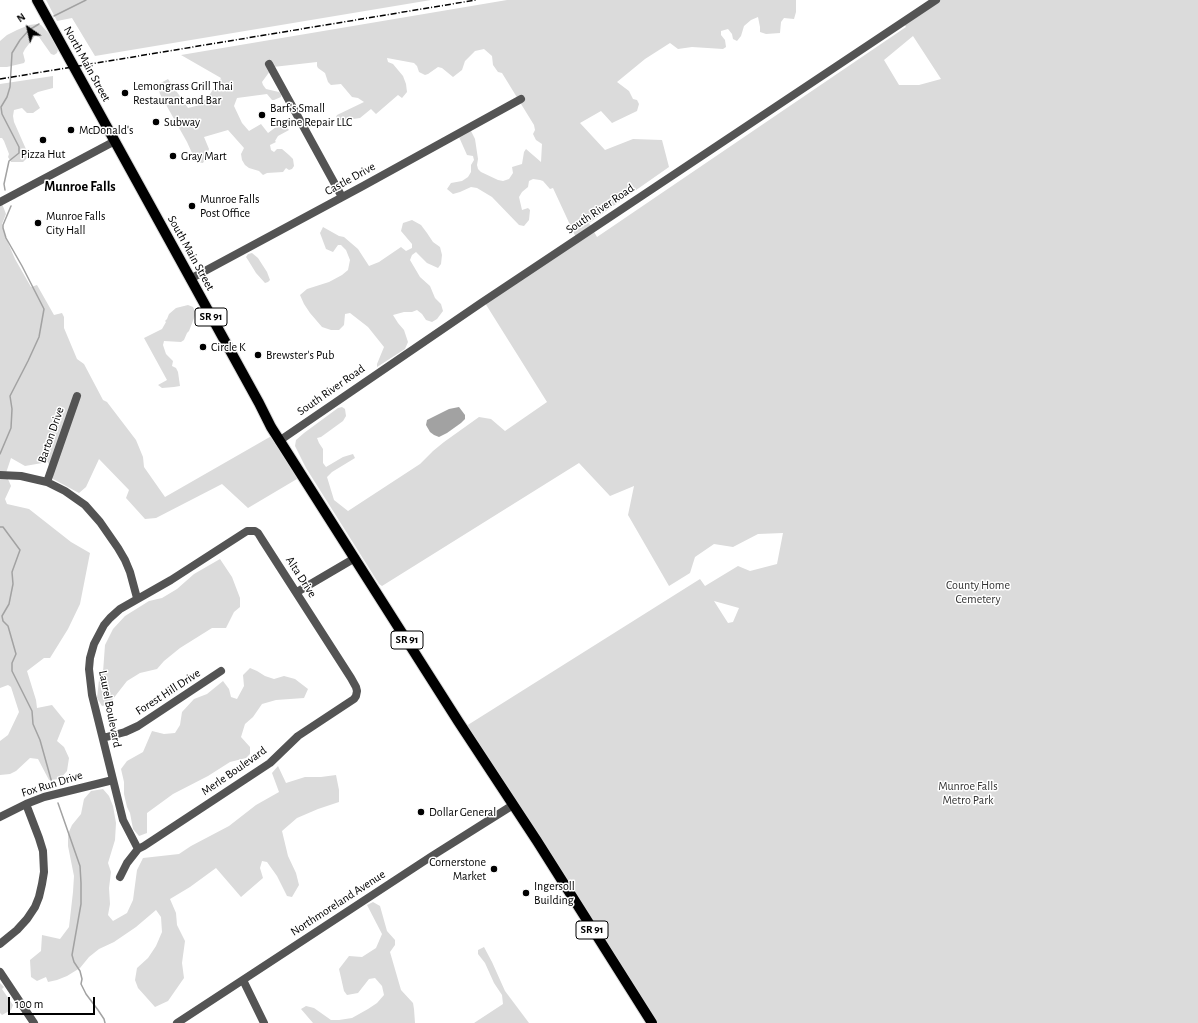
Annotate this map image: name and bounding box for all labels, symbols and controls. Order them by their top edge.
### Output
north arrow [8,8,48,48]
text: N [15,11,27,24]
street label: North Main Street [60,24,114,104]
place label: Lemongrass Grill Thai Restaurant and Bar [133,79,233,107]
marker: Lemongrass Grill Thai Restaurant and Bar [120,88,130,98]
place label: Barf's Small Engine Repair LLC [270,101,352,129]
marker: Barf's Small Engine Repair LLC [257,110,267,120]
place label: Subway [164,115,200,129]
marker: Subway [151,117,161,127]
place label: McDonald's [79,123,133,137]
marker: McDonald's [66,125,76,135]
marker: Pizza Hut [38,135,48,145]
place label: Pizza Hut [21,147,65,161]
place label: Gray Mart [181,149,227,163]
marker: Gray Mart [168,151,178,161]
street label: Castle Drive [322,159,378,199]
district label: Munroe Falls [44,179,116,195]
street label: South River Road [563,181,637,237]
place label: Munroe Falls Post Office [200,192,259,220]
marker: Munroe Falls Post Office [187,201,197,211]
place label: Munroe Falls City Hall [46,209,105,237]
street label: South Main Street [164,213,218,293]
marker: Munroe Falls City Hall [33,218,43,228]
road number: SR 91 [195,308,227,326]
place label: Circle K [211,340,246,354]
marker: Circle K [198,342,208,352]
place label: Brewster's Pub [266,348,334,362]
marker: Brewster's Pub [253,350,263,360]
street label: South River Road [294,361,368,419]
street label: Barton Drive [35,405,67,465]
street label: Alta Drive [282,554,320,600]
park label: County Home Cemetery [946,578,1010,606]
road number: SR 91 [391,631,423,649]
street label: Forest Hill Drive [133,666,203,718]
street label: Laurel Boulevard [95,669,125,749]
street label: Merle Boulevard [199,743,269,799]
street label: Fox Run Drive [20,768,84,800]
park label: Munroe Falls Metro Park [938,779,998,807]
place label: Dollar General [429,805,496,819]
marker: Dollar General [416,807,426,817]
place label: Cornerstone Market [429,855,486,883]
marker: Cornerstone Market [489,864,499,874]
street label: Northmoreland Avenue [288,867,388,939]
place label: Ingersoll Building [534,879,575,907]
marker: Ingersoll Building [521,888,531,898]
road number: SR 91 [576,921,608,939]
scale bar [10,989,97,1015]
text: 100 m [15,998,43,1010]

